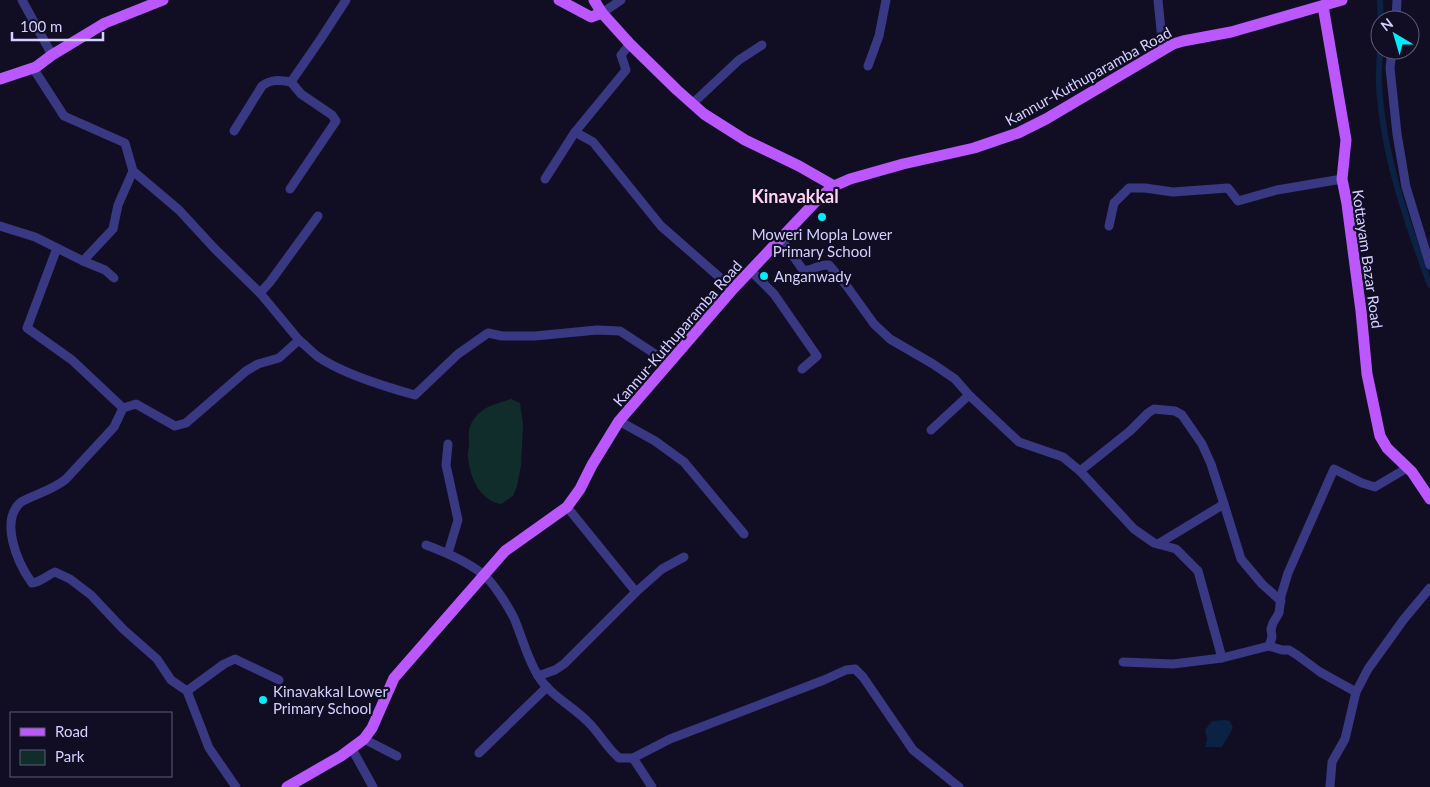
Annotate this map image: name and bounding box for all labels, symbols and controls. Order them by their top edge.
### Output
scale bar [12,10,104,42]
north arrow [1370,10,1420,60]
text: N [1377,14,1396,34]
text: 100 m [20,17,62,35]
street label: Kannur-Kuthuparamba Road [1002,23,1174,129]
district label: Kinavakkal [751,185,839,207]
street label: Kottayam Bazar Road [1349,188,1387,330]
marker: Moweri Mopla Lower Primary School [816,211,828,223]
place label: Moweri Mopla Lower Primary School [752,225,893,260]
street label: Kannur-Kuthuparamba Road [609,256,745,410]
place label: Anganwady [774,267,852,285]
marker: Anganwady [758,270,770,282]
place label: Kinavakkal Lower Primary School [273,682,388,717]
marker: Kinavakkal Lower Primary School [257,694,269,706]
legend [10,712,172,777]
text: Road [55,722,88,740]
text: Park [55,747,85,765]

